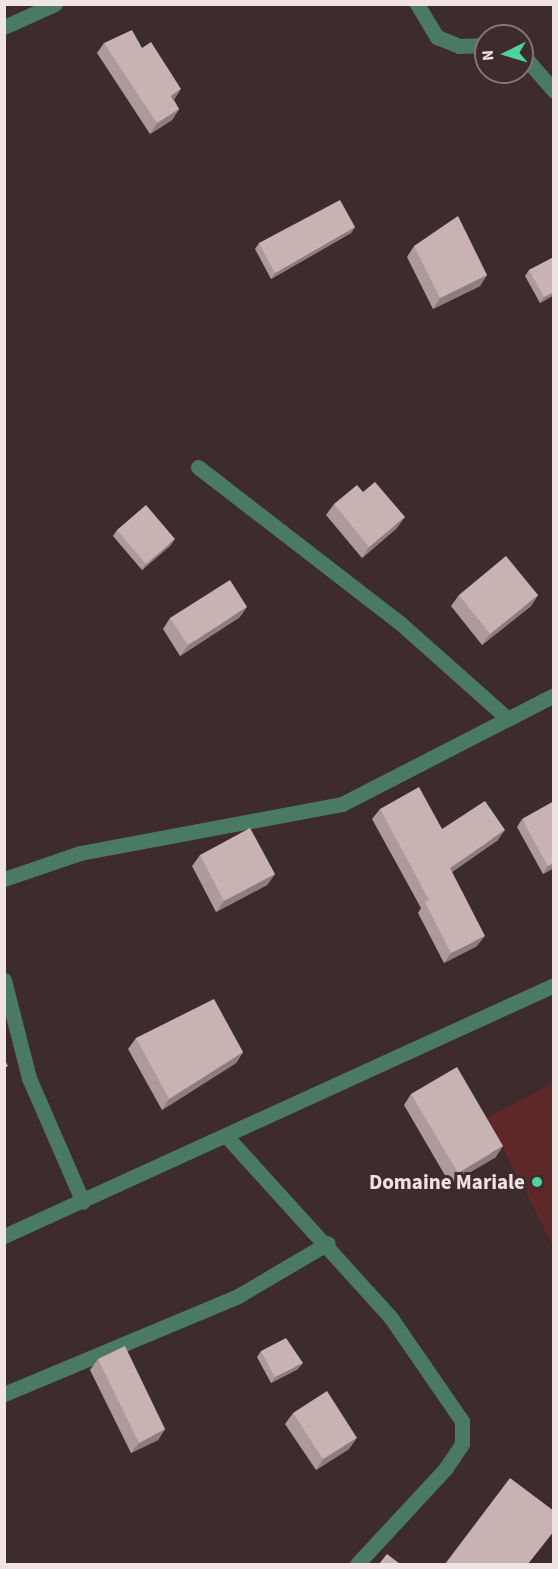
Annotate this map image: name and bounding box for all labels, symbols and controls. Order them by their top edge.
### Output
north arrow [474,24,534,84]
text: N [477,49,499,62]
place label: Domaine Mariale [369,1169,525,1195]
marker: Domaine Mariale [530,1175,544,1189]

